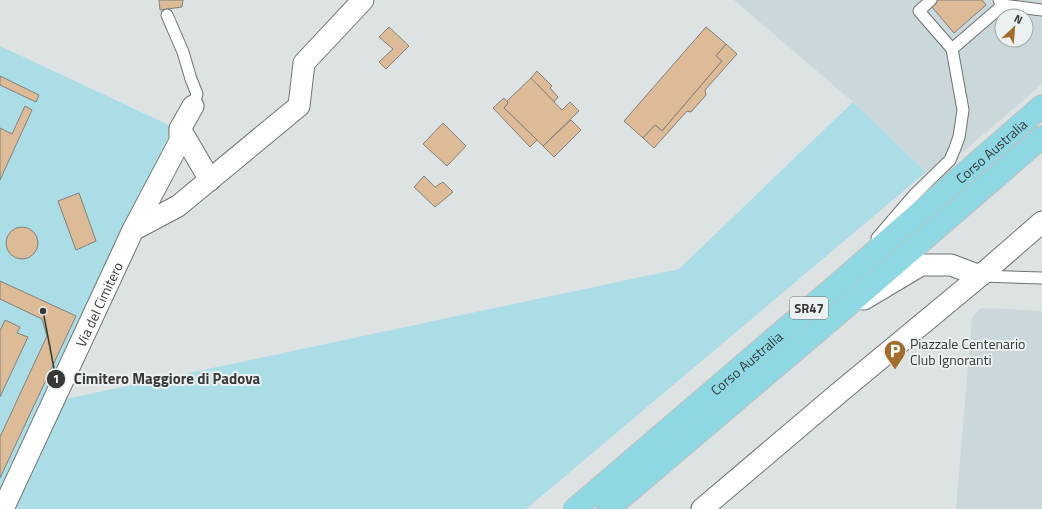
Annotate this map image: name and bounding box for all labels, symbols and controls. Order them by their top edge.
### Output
north arrow [994,8,1034,48]
text: N [1011,10,1025,28]
street label: Corso Australia [950,113,1031,188]
street label: Via del Cimitero [70,258,127,350]
road number: SR47 [790,297,828,319]
street label: Corso Australia [705,326,787,400]
place label: Piazzale Centenario Club Ignoranti [910,333,1025,370]
parking icon: Piazzale Centenario Club Ignoranti [882,338,908,371]
callout: Cimitero Maggiore di Padova [46,365,269,392]
text: Cimitero Maggiore di Padova [74,367,261,390]
text: 1 [53,369,59,388]

